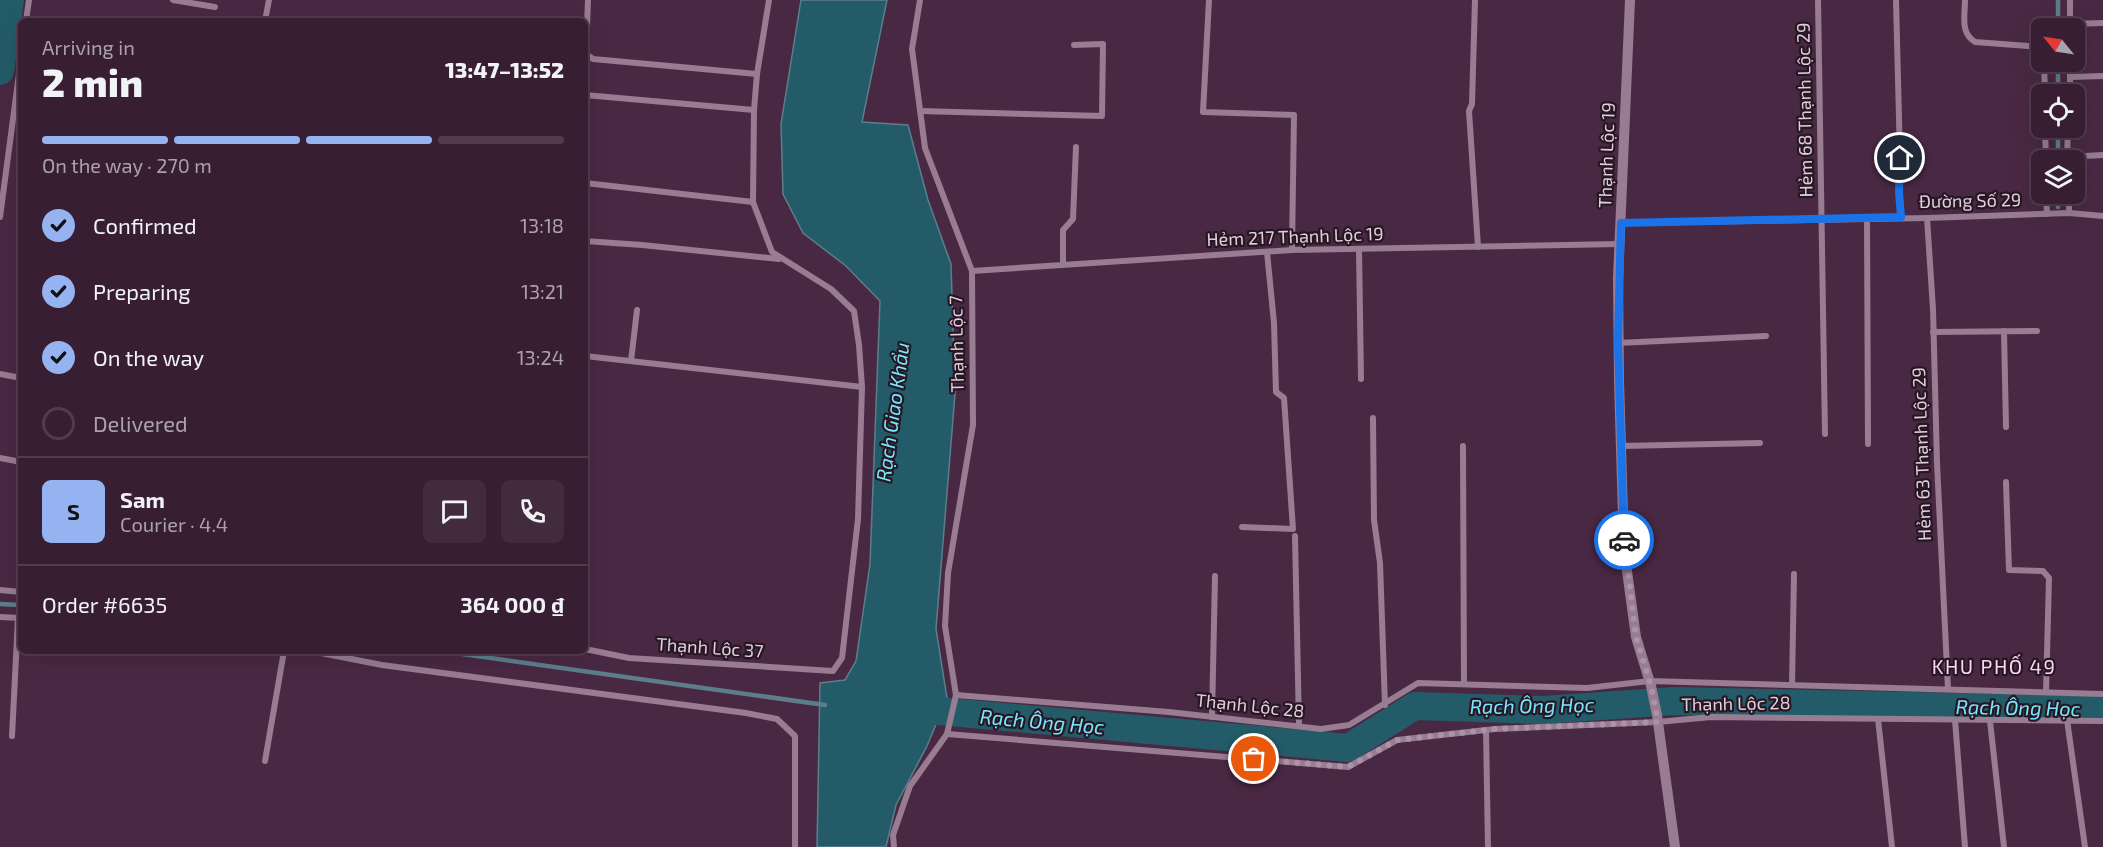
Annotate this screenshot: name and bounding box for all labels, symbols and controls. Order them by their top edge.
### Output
north arrow [2031,18,2085,72]
map controls [2031,18,2085,204]
street label: Hẻm 68 Thạnh Lộc 29 [1791,22,1817,198]
text: Arriving in [42,35,135,59]
text: 13:47–13:52 [445,56,564,82]
text: 2 min [42,58,143,105]
button: locate [2031,84,2085,138]
street label: Thạnh Lộc 19 [1593,102,1619,208]
pin [1874,132,1925,183]
icon: home [1883,141,1916,174]
button: layers [2031,150,2085,204]
text: On the way · 270 m [42,153,212,177]
street label: Đường Số 29 [1919,188,2021,212]
icon: check [42,209,75,242]
text: Confirmed [93,212,197,238]
text: 13:18 [520,213,564,237]
street label: Hẻm 217 Thạnh Lộc 19 [1206,222,1384,250]
icon: check [42,275,75,308]
text: Preparing [93,278,191,304]
text: 13:21 [521,279,564,303]
street label: Thạnh Lộc 7 [944,295,968,393]
icon: check [42,341,75,374]
water label: Rạch Giao Khẩu [870,341,914,483]
text: On the way [93,344,204,370]
text: 13:24 [517,345,564,369]
street label: Hẻm 63 Thạnh Lộc 29 [1907,367,1935,541]
text: Delivered [93,410,188,436]
button: chat [423,480,486,543]
button: phone [501,480,564,543]
text: Sam [120,486,165,512]
text: S [67,498,80,524]
courier [1594,510,1654,570]
text: Courier · 4.4 [120,512,228,536]
icon: car [1608,524,1641,557]
text: Order #6635 [42,591,167,617]
text: 364 000 ₫ [460,591,564,617]
street label: Thạnh Lộc 37 [656,632,764,662]
district label: KHU PHỐ 49 [1932,653,2056,678]
street label: Thạnh Lộc 28 [1195,688,1305,722]
street label: Thạnh Lộc 28 [1681,691,1791,715]
water label: Rạch Ông Học [1470,692,1595,718]
water label: Rạch Ông Học [1956,694,2081,720]
water label: Rạch Ông Học [979,704,1105,738]
pin [1228,733,1279,784]
icon: bag [1237,742,1270,775]

